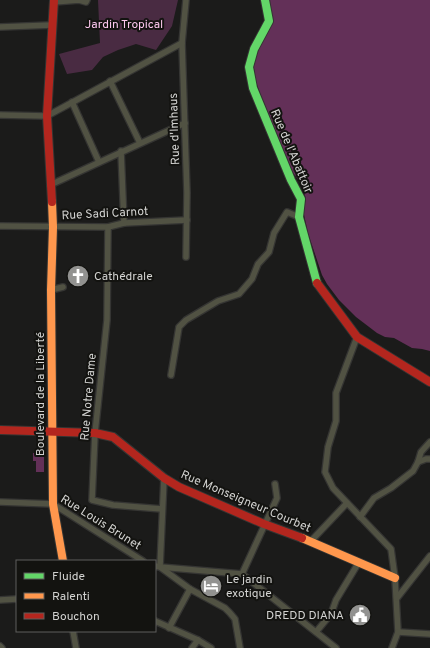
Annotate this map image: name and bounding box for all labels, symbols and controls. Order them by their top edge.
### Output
park label: Jardin Tropical [85,17,163,33]
street label: Rue d'Imhaus [166,93,184,165]
street label: Rue de l'Abattoir [266,107,316,196]
street label: Rue Sadi Carnot [61,204,149,224]
church icon: Cathédrale [65,263,91,289]
place label: Cathédrale [94,269,153,285]
street label: Boulevard de la Liberté [33,332,49,456]
street label: Rue Notre Dame [77,353,101,442]
street label: Rue Monseigneur Courbet [178,467,313,537]
street label: Rue Louis Brunet [57,492,144,554]
legend [16,560,156,632]
text: Fluide [52,569,85,585]
place label: Le jardin exotique [226,572,272,602]
hotel icon: Le jardin exotique [198,573,224,599]
text: Ralenti [52,589,90,605]
public building icon: DREDD DIANA [347,602,373,628]
place label: DREDD DIANA [266,608,344,624]
text: Bouchon [52,609,100,625]

